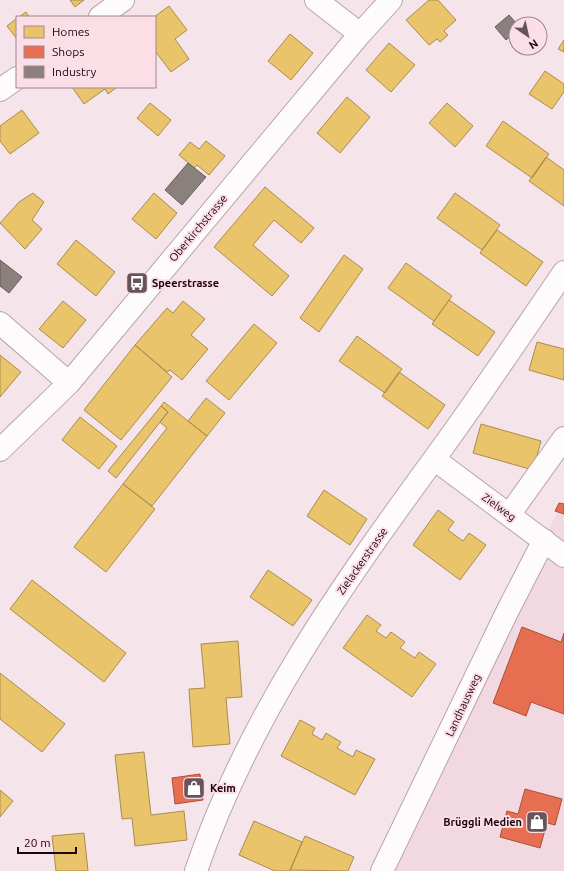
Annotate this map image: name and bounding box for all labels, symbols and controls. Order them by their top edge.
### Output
legend [16,16,156,88]
north arrow [508,16,548,56]
text: Homes [52,25,90,38]
text: N [527,37,540,52]
text: Shops [52,45,84,58]
text: Industry [52,65,97,78]
street label: Oberkirchstrasse [167,192,229,264]
bus stop icon: Speerstrasse [124,270,150,296]
place label: Speerstrasse [152,277,219,289]
street label: Zielweg [480,491,518,523]
street label: Zielackerstrasse [334,525,390,597]
street label: Landhausweg [443,672,483,738]
shop icon: Keim [181,775,207,801]
place label: Keim [210,782,236,794]
shop icon: Brüggli Medien [524,809,550,835]
place label: Brüggli Medien [443,816,522,828]
scale bar [18,829,76,855]
text: 20 m [24,836,51,849]

